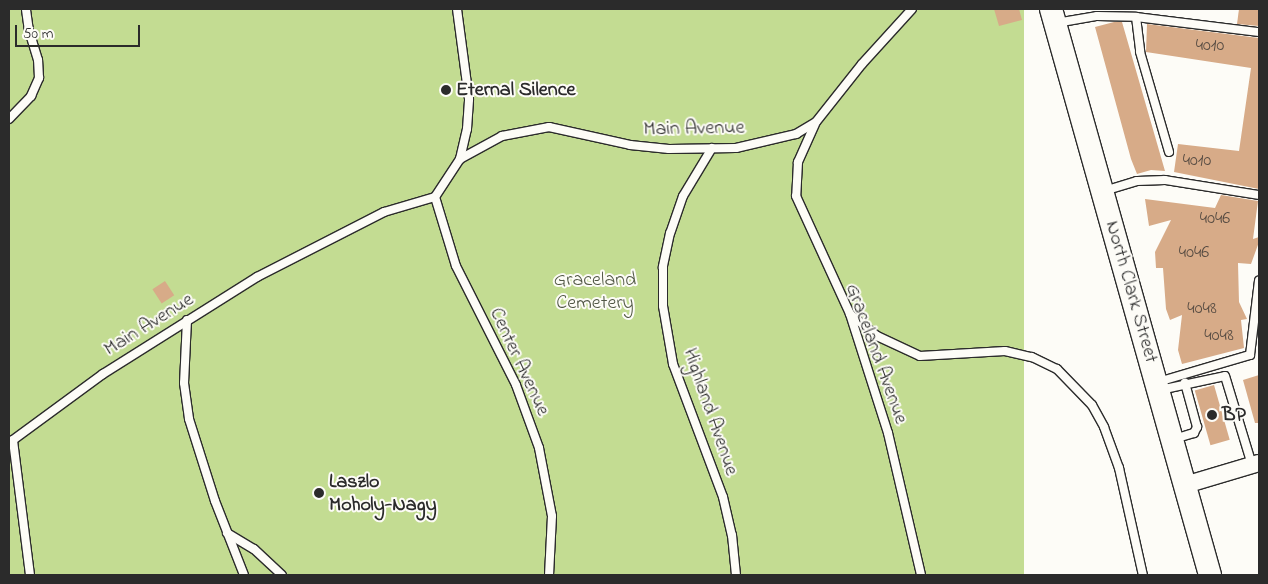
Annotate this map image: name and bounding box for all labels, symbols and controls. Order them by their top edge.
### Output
scale bar [18,15,142,47]
text: 50 m [23,23,53,45]
house number: 4010 [1196,35,1224,57]
place label: Eternal Silence [456,78,575,102]
marker: Eternal Silence [440,84,452,96]
street label: Main Avenue [643,116,745,142]
house number: 4010 [1183,150,1211,172]
house number: 4046 [1200,208,1230,230]
street label: North Clark Street [1099,218,1163,366]
house number: 4046 [1179,242,1209,264]
park label: Graceland Cemetery [554,268,636,315]
street label: Graceland Avenue [840,281,912,427]
street label: Main Avenue [100,288,198,362]
house number: 4048 [1187,298,1217,320]
street label: Center Avenue [484,304,554,420]
house number: 4048 [1204,325,1234,347]
street label: Highland Avenue [677,345,743,479]
place label: BP [1222,403,1246,427]
marker: BP [1206,409,1218,421]
place label: Laszlo Moholy-Nagy [329,470,437,517]
marker: Laszlo Moholy-Nagy [313,487,325,499]

